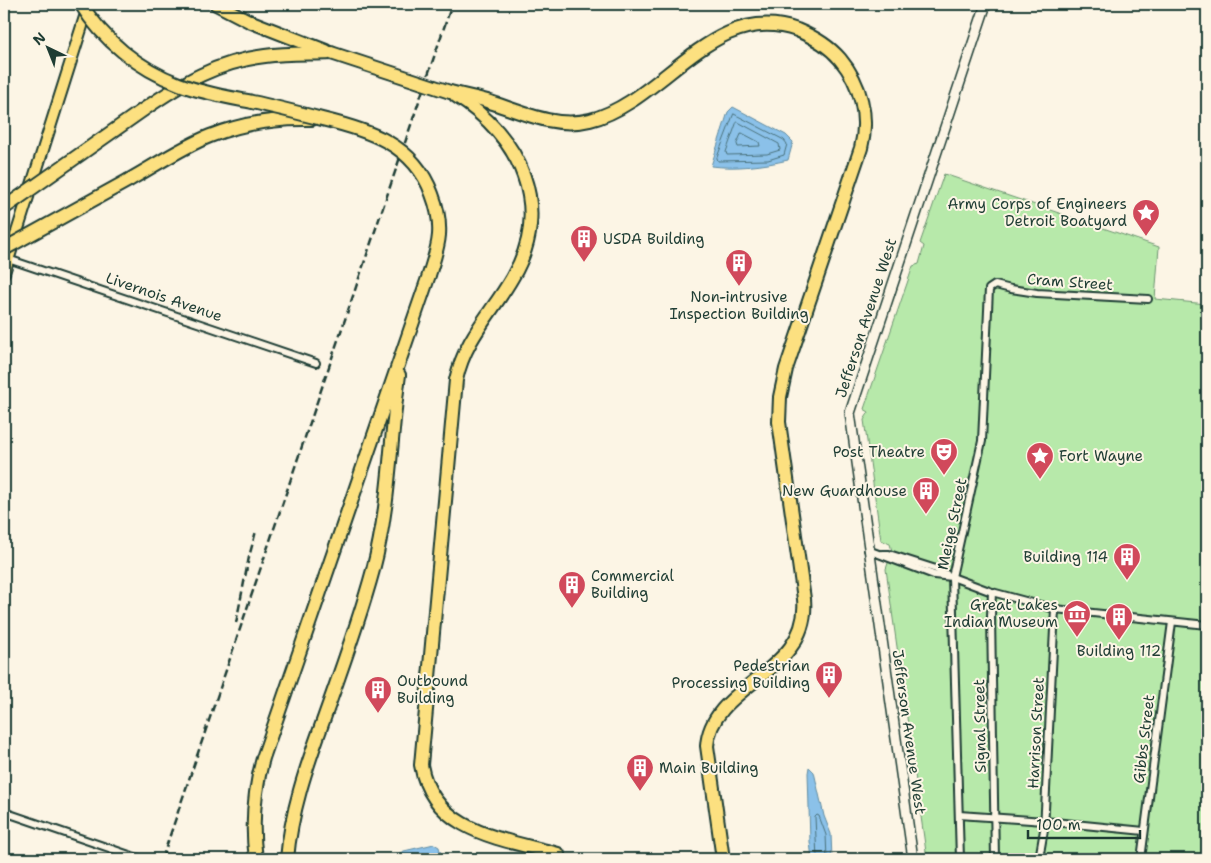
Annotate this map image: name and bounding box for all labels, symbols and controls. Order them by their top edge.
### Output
north arrow [22,22,72,72]
text: N [29,28,49,49]
place label: Army Corps of Engineers Detroit Boatyard [947,194,1127,231]
place icon: Army Corps of Engineers Detroit Boatyard [1131,198,1161,237]
building icon: USDA Building [569,224,599,263]
place label: USDA Building [603,229,705,249]
street label: Jefferson Avenue West [831,236,901,400]
building icon: Non-intrusive Inspection Building [724,248,754,287]
street label: Livernois Avenue [103,268,225,326]
street label: Cram Street [1026,269,1114,295]
place label: Non-intrusive Inspection Building [669,287,809,324]
theatre icon: Post Theatre [929,437,959,476]
place icon: Fort Wayne [1025,441,1055,480]
place label: Post Theatre [833,442,925,462]
place label: Fort Wayne [1059,446,1143,466]
building icon: New Guardhouse [911,476,941,515]
street label: Meige Street [933,476,971,572]
place label: New Guardhouse [782,481,907,501]
building icon: Building 114 [1112,542,1142,581]
place label: Building 114 [1024,547,1108,567]
place label: Commercial Building [591,566,675,603]
building icon: Commercial Building [557,570,587,609]
place label: Great Lakes Indian Museum [944,595,1058,632]
museum icon: Great Lakes Indian Museum [1062,599,1092,638]
building icon: Building 112 [1104,602,1134,641]
place label: Building 112 [1077,641,1161,661]
street label: Jefferson Avenue West [887,648,931,816]
place label: Pedestrian Processing Building [672,656,810,693]
building icon: Pedestrian Processing Building [814,660,844,699]
place label: Outbound Building [397,671,469,708]
building icon: Outbound Building [363,675,393,714]
street label: Harrison Street [1023,677,1049,789]
street label: Signal Street [969,679,991,773]
street label: Gibbs Street [1129,693,1159,785]
building icon: Main Building [625,753,655,792]
place label: Main Building [659,758,758,778]
scale bar [1028,808,1141,840]
text: 100 m [1036,815,1081,835]

